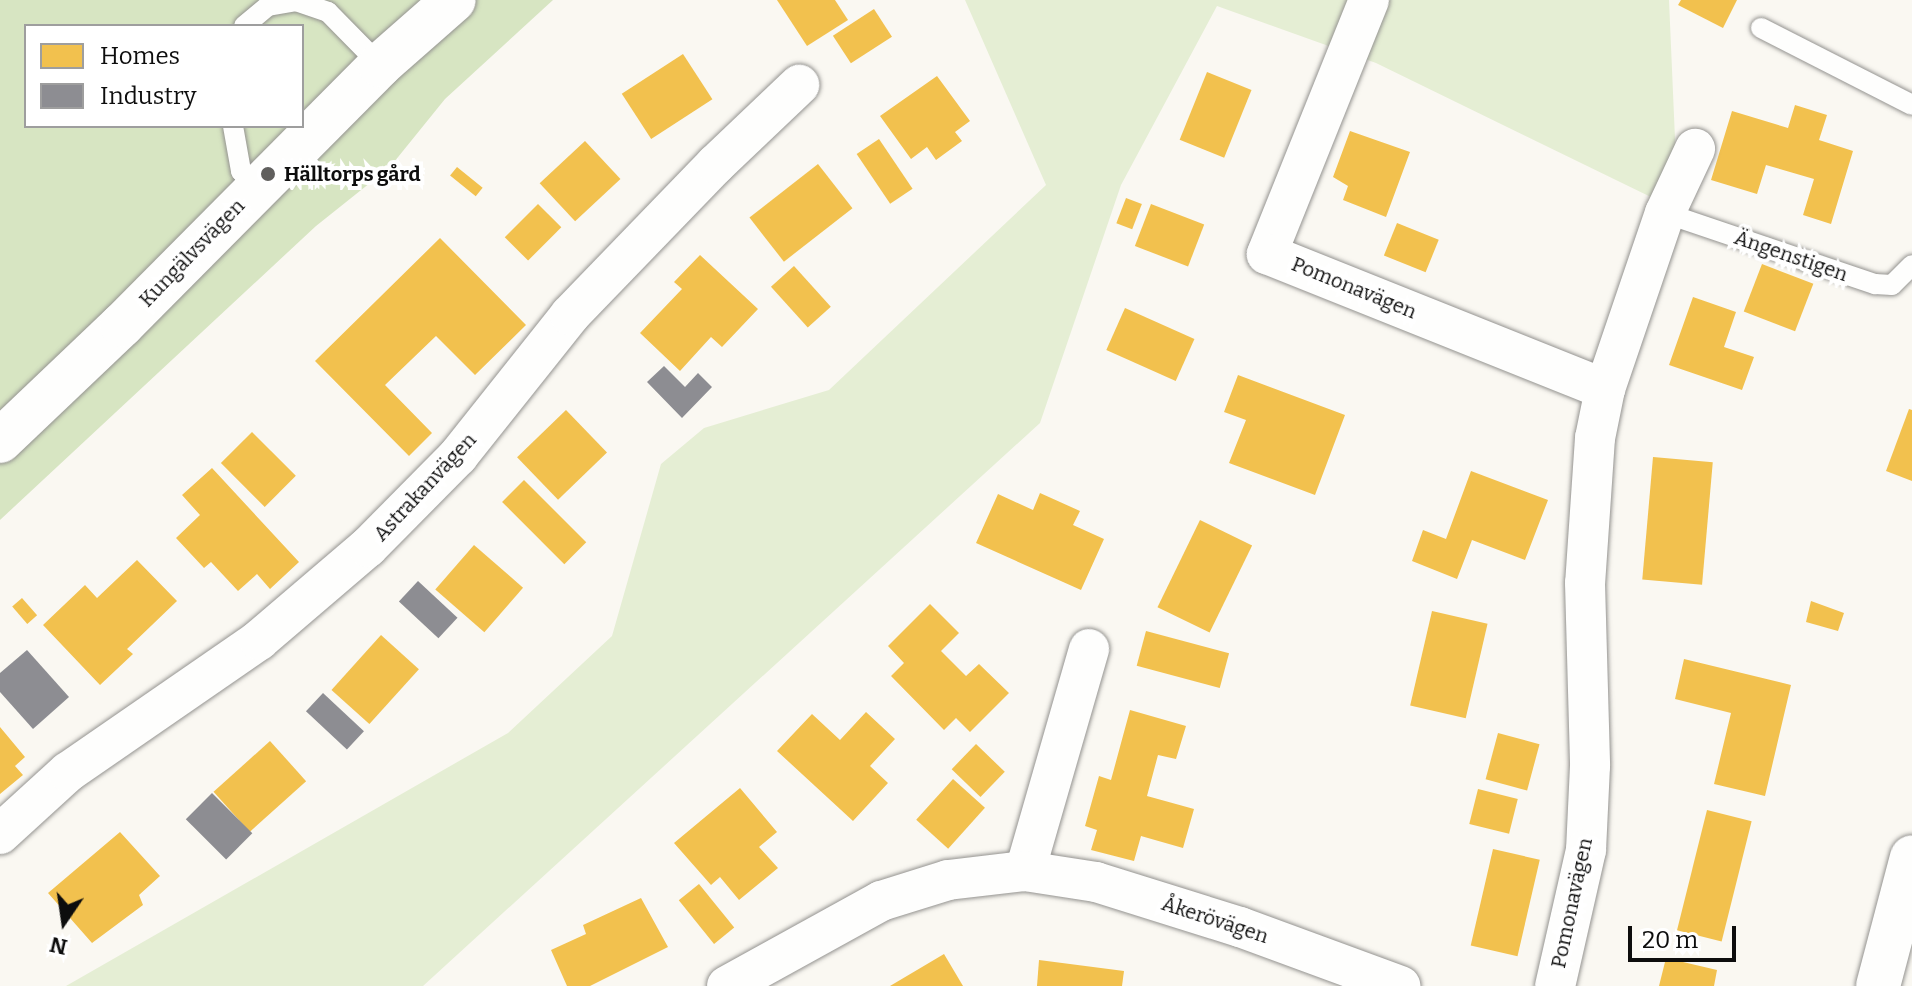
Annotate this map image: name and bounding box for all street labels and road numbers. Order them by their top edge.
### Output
street label: Kungälvsvägen [134,194,250,312]
street label: Ängenstigen [1731,225,1851,287]
street label: Pomonavägen [1288,252,1420,324]
street label: Astrakanvägen [369,428,481,546]
street label: Pomonavägen [1547,836,1597,970]
street label: Åkerövägen [1159,891,1271,949]

